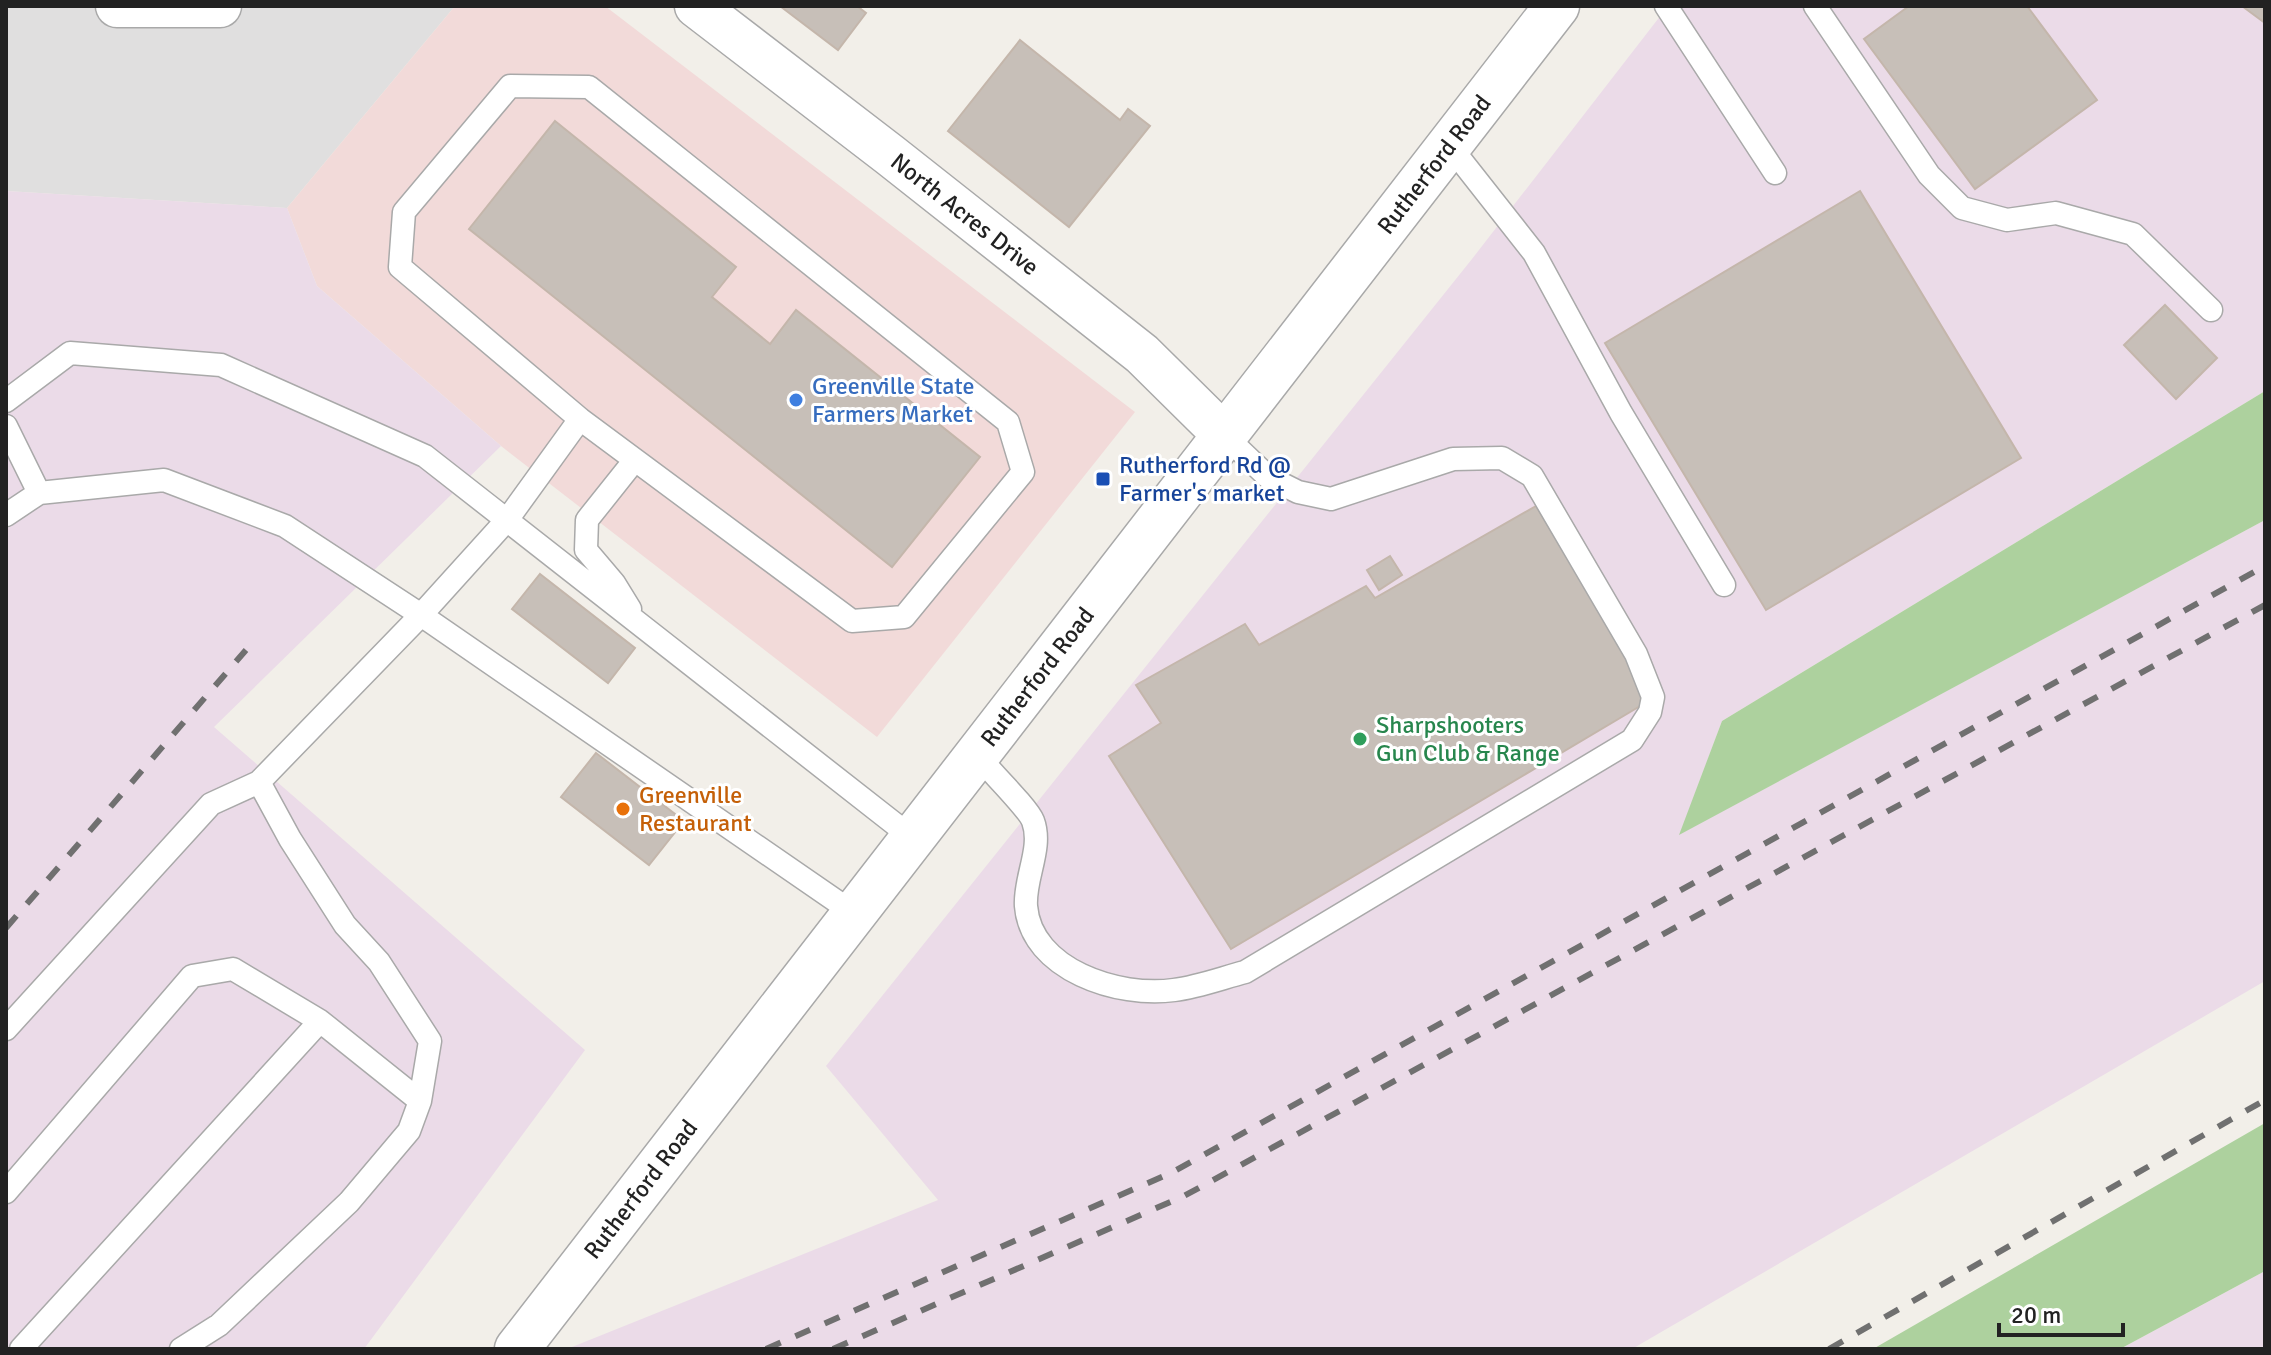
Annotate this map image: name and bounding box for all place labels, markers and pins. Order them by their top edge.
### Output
place label: Greenville State Farmers Market [812,371,974,429]
marker: Greenville State Farmers Market [787,391,805,409]
place label: Rutherford Rd @ Farmer's market [1119,450,1291,508]
marker: Rutherford Rd @ Farmer's market [1094,470,1112,488]
place label: Sharpshooters Gun Club & Range [1376,710,1560,768]
marker: Sharpshooters Gun Club & Range [1351,730,1369,748]
place label: Greenville Restaurant [639,780,752,838]
marker: Greenville Restaurant [614,800,632,818]

